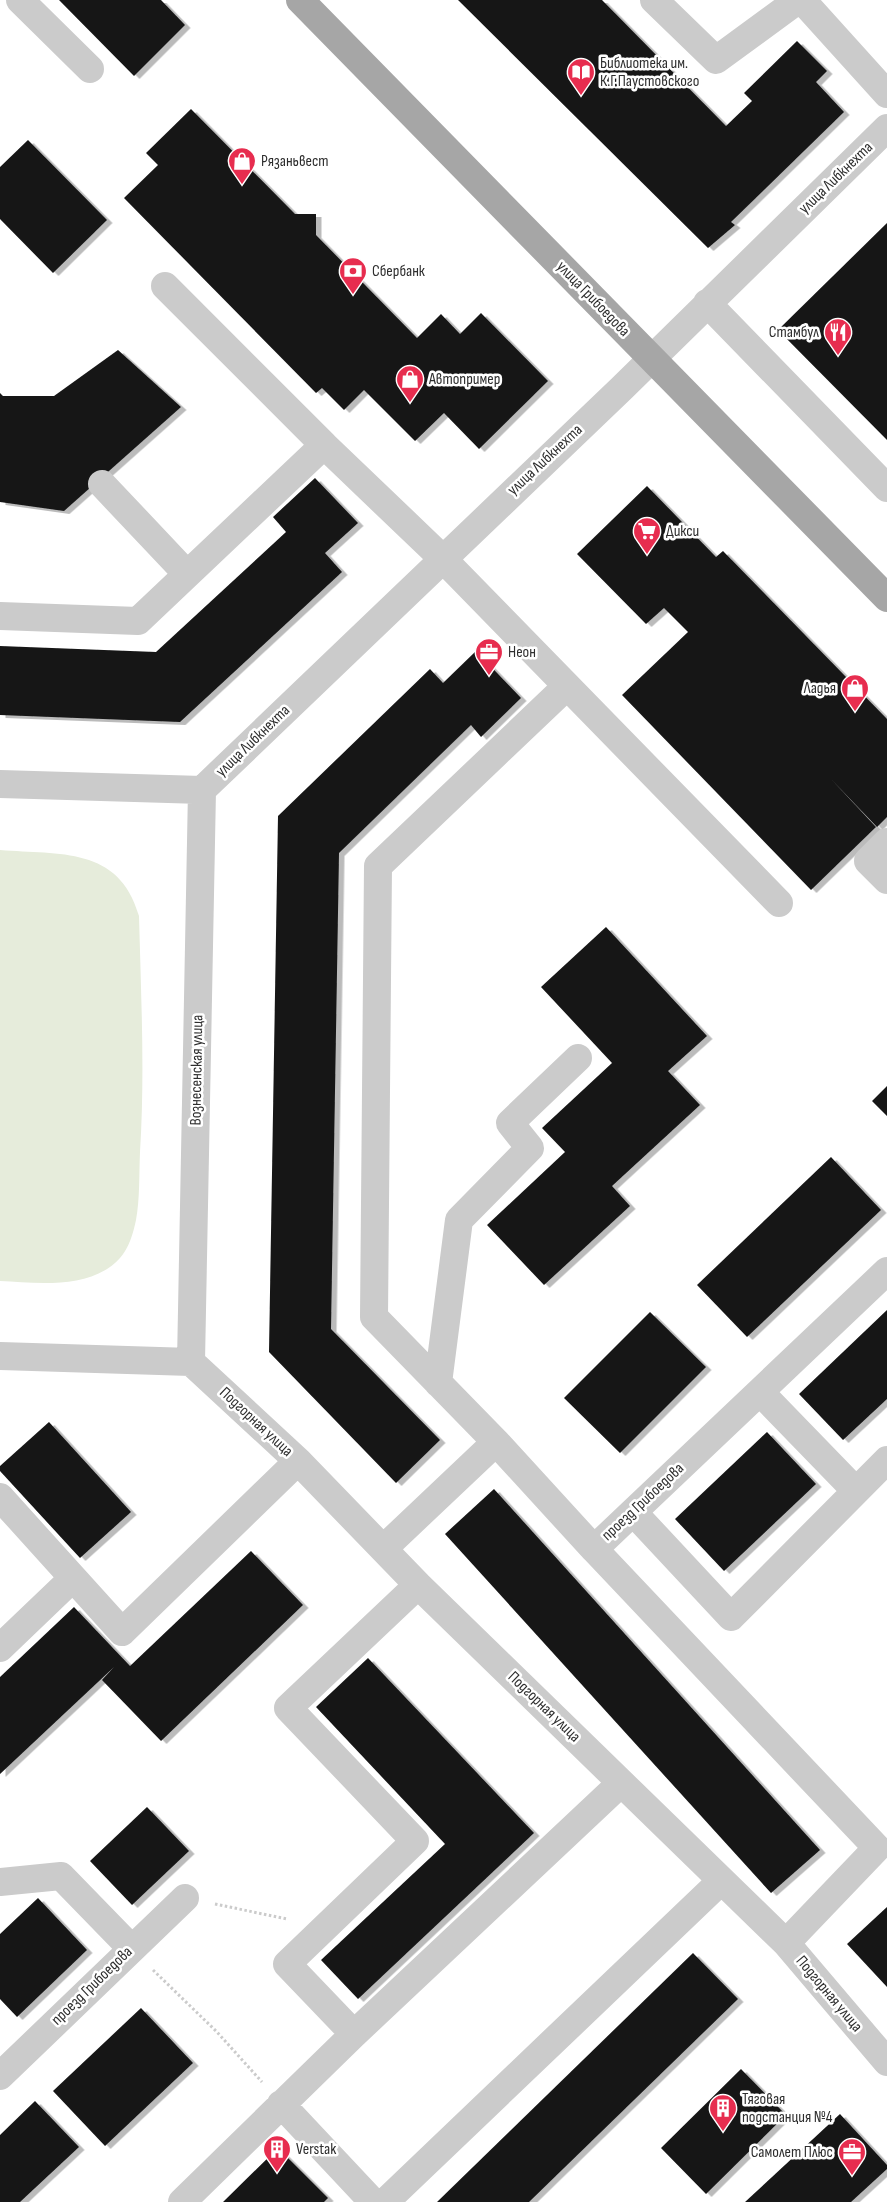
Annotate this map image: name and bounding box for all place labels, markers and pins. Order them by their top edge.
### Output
place label: Библиотека им. К.Г.Паустовского [600,54,699,91]
library icon: Библиотека им. К.Г.Паустовского [566,57,596,96]
shop icon: Рязаньвест [227,146,257,185]
place label: Рязаньвест [261,152,329,171]
bank icon: Сбербанк [338,256,368,295]
place label: Сбербанк [372,262,426,281]
restaurant icon: Стамбул [823,317,853,356]
place label: Стамбул [769,323,819,342]
shop icon: Автопример [395,364,425,403]
place label: Автопример [428,370,500,389]
supermarket icon: Дикси [632,516,662,555]
place label: Дикси [666,522,699,541]
office icon: Неон [474,637,504,676]
place label: Неон [508,643,536,662]
shop icon: Ладья [840,673,870,712]
place label: Ладья [803,679,836,698]
place label: Тяговая подстанция №4 [742,2090,833,2127]
building icon: Тяговая подстанция №4 [708,2093,738,2132]
building icon: Verstak [262,2134,292,2173]
office icon: Самолет Плюс [837,2137,867,2176]
place label: Verstak [296,2140,336,2159]
place label: Самолет Плюс [751,2143,833,2162]

